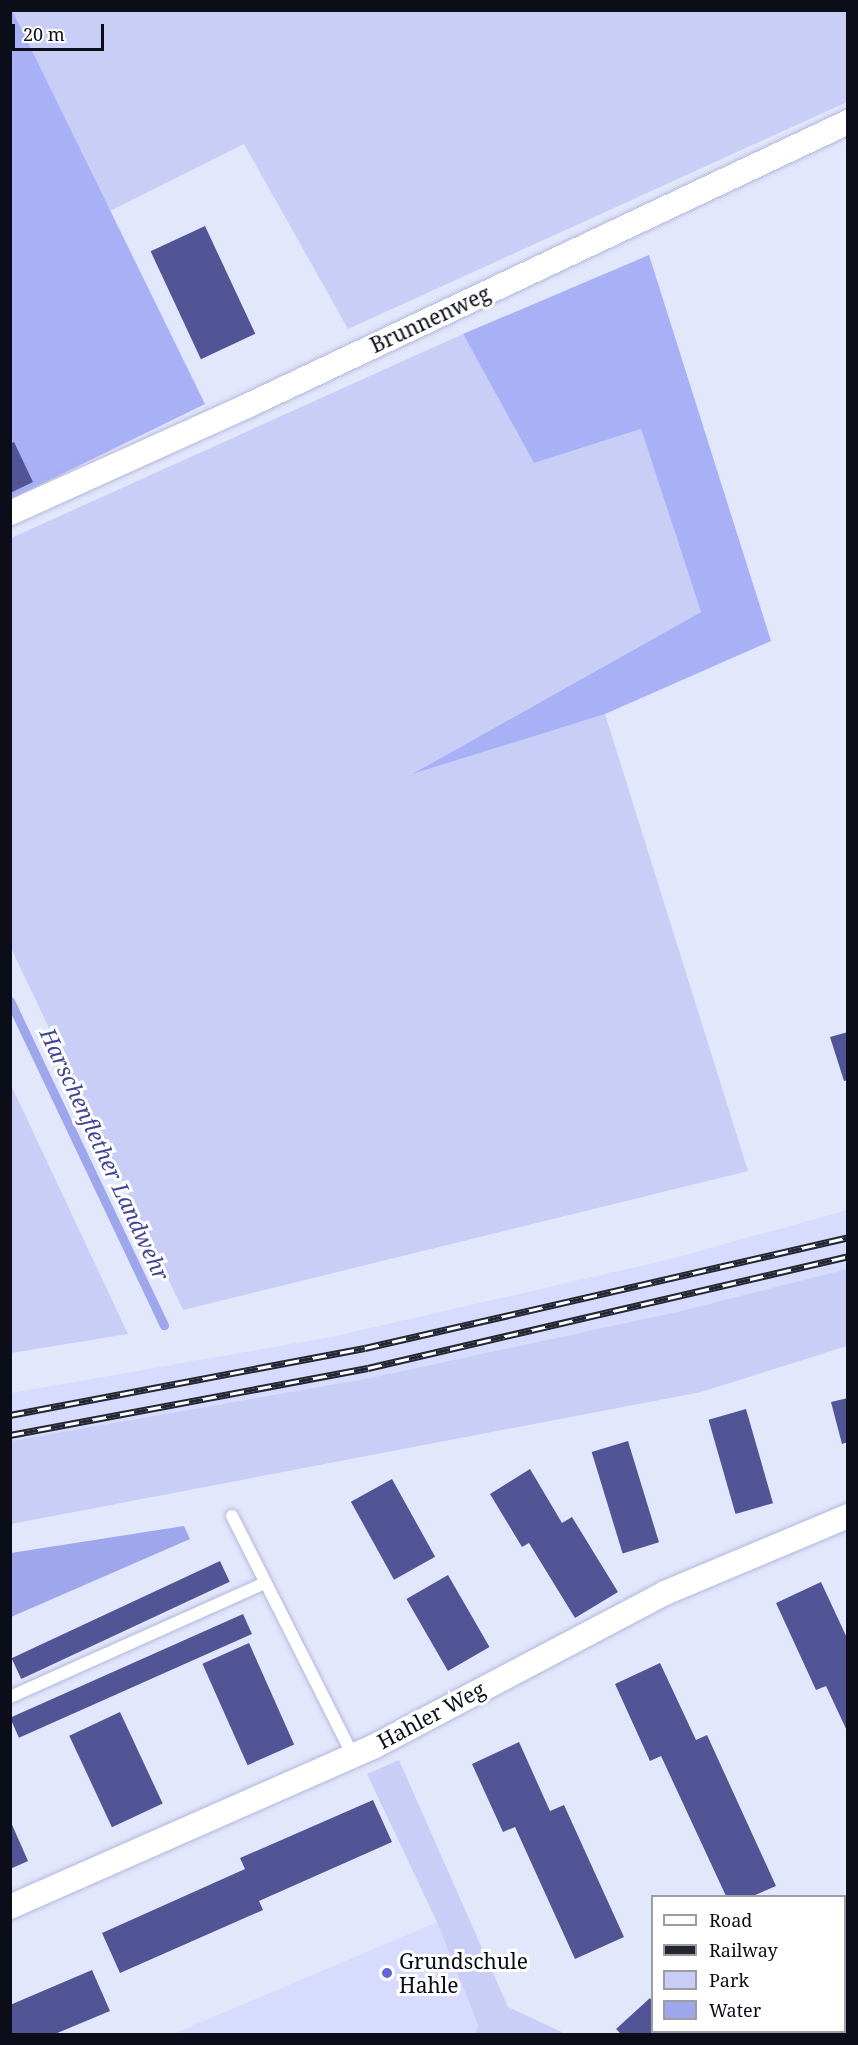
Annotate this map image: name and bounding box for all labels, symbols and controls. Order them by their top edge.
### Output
scale bar [15,12,106,50]
text: 20 m [23,22,65,46]
street label: Brunnenweg [366,280,494,358]
water label: Harschenflether Landwehr [35,1024,175,1284]
street label: Hahler Weg [373,1676,489,1754]
legend [651,1895,846,2033]
text: Road [709,1908,752,1932]
text: Railway [709,1938,778,1962]
place label: Grundschule Hahle [399,1948,528,1998]
marker: Grundschule Hahle [380,1966,394,1980]
text: Park [709,1968,749,1992]
text: Water [709,1998,761,2022]

